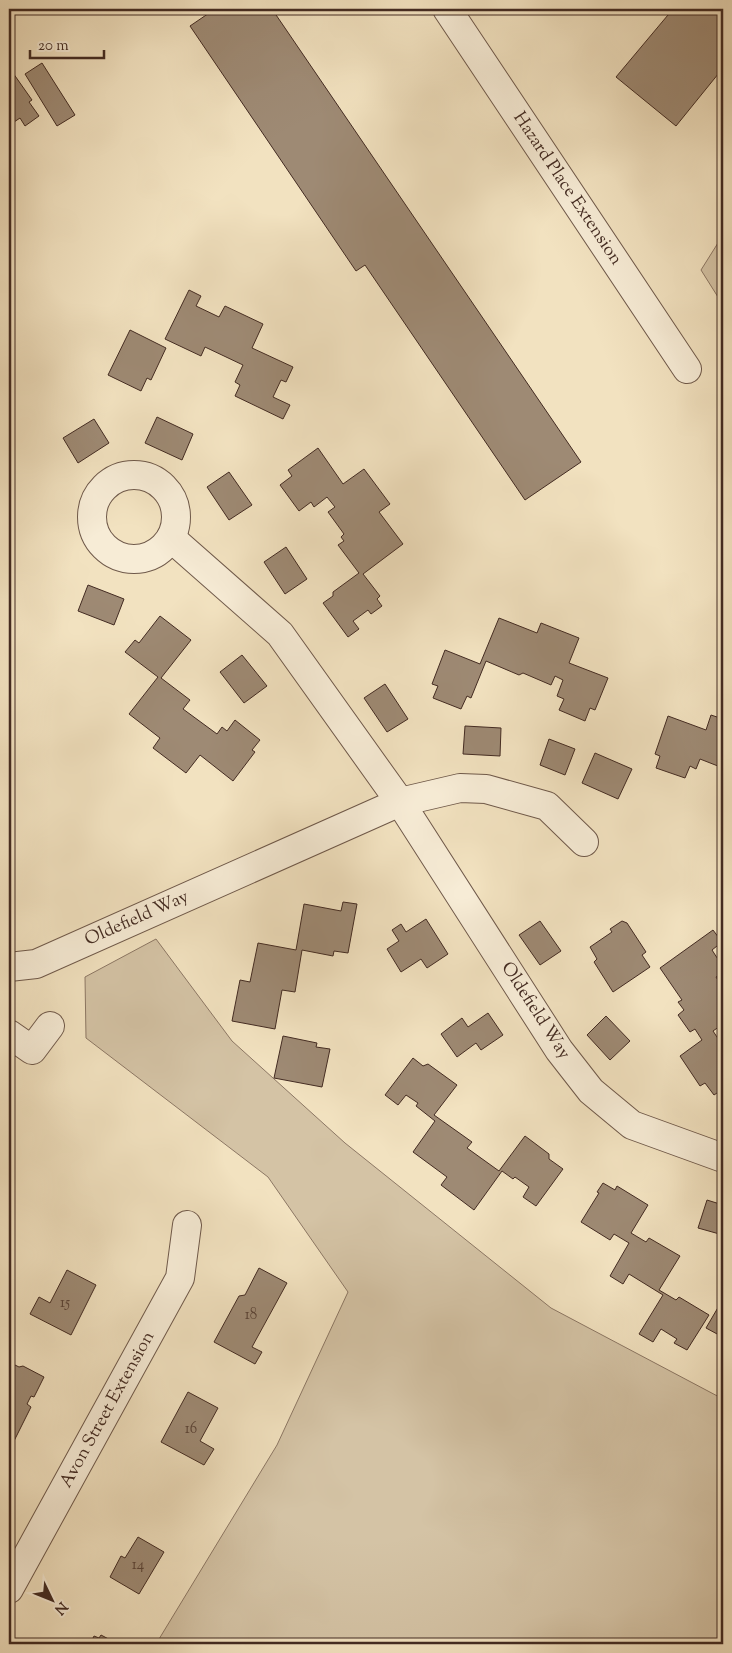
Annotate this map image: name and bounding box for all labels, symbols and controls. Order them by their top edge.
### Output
scale bar [30,28,104,60]
text: 20 m [38,36,69,57]
street label: Hazard Place Extension [506,107,628,271]
street label: Oldefield Way [81,884,193,954]
street label: Oldefield Way [494,957,576,1065]
house number: 15 [60,1293,70,1314]
house number: 18 [245,1305,257,1326]
street label: Avon Street Extension [54,1327,162,1493]
house number: 16 [185,1419,197,1440]
house number: 14 [132,1555,145,1576]
north arrow [28,1576,78,1626]
text: N [49,1597,71,1618]

